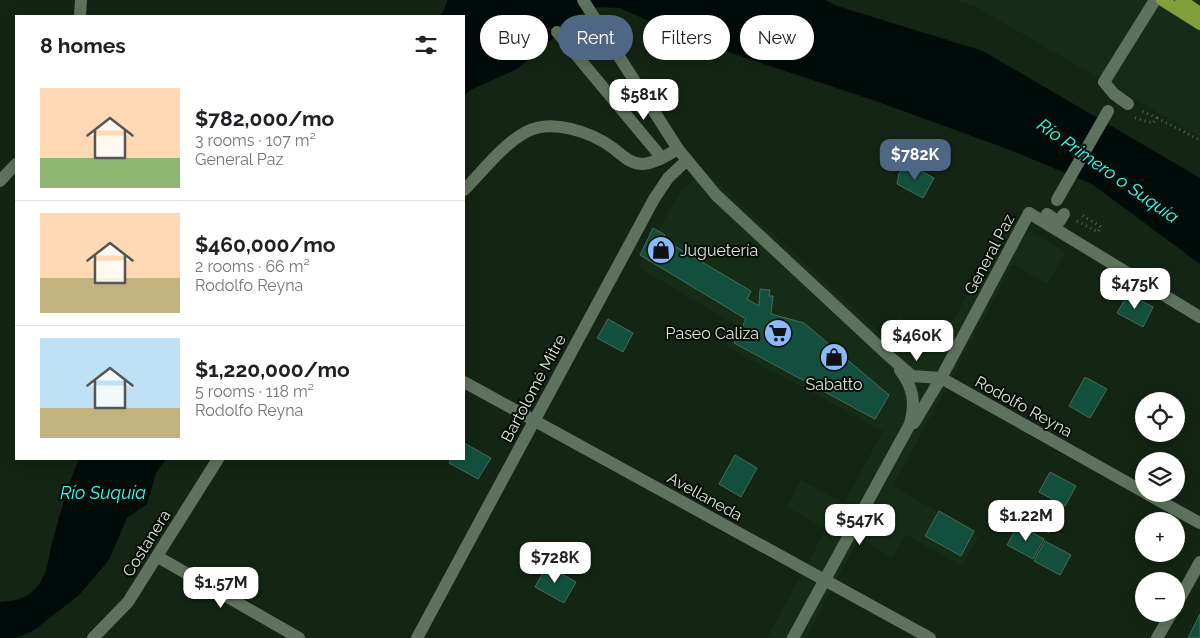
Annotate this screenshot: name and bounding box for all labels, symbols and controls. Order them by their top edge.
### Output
chip: Buy [480,15,548,60]
chip: Rent [558,15,633,60]
chip: Filters [643,15,730,60]
chip: New [740,15,814,60]
icon: filters [412,31,440,59]
text: 8 homes [40,33,126,58]
pin: $581K [609,78,679,121]
text: $581K [620,85,668,104]
text: $782,000/mo [195,106,334,131]
icon: home [80,108,140,168]
water label: Río Primero o Suquía [1034,114,1183,227]
text: 3 rooms · 107 m² [195,131,316,150]
pin: $782K [880,138,950,181]
text: $782K [891,145,939,164]
text: General Paz [195,150,283,169]
street label: General Paz [960,211,1019,298]
text: $460,000/mo [195,232,336,257]
icon: home [80,233,140,293]
shop icon: Juguetería [646,235,676,265]
place label: Juguetería [680,241,758,260]
text: 2 rooms · 66 m² [195,257,310,276]
pin: $475K [1100,268,1170,310]
text: $475K [1111,274,1159,293]
text: Rodolfo Reyna [195,276,303,295]
supermarket icon: Paseo Caliza [763,318,793,348]
pin: $460K [882,320,952,362]
place label: Paseo Caliza [666,324,759,343]
text: $460K [892,326,942,345]
street label: Bartolomé Mitre [497,331,570,445]
shop icon: Sabatto [819,342,849,372]
text: $1,220,000/mo [195,357,350,382]
icon: home [80,358,140,418]
street label: Rodolfo Reyna [972,372,1076,441]
place label: Sabatto [805,375,863,394]
text: 5 rooms · 118 m² [195,382,314,401]
map controls [1135,392,1185,622]
button: locate [1135,392,1185,442]
text: Rodolfo Reyna [195,401,303,420]
button: layers [1135,452,1185,502]
street label: Avellaneda [664,468,746,525]
water label: Río Suquía [60,482,146,503]
pin: $1.22M [985,500,1067,542]
pin: $547K [825,504,895,546]
street label: Costanera [118,506,174,580]
text: $1.22M [999,506,1053,525]
text: $547K [836,510,884,529]
button: + [1135,512,1185,562]
pin: $728K [520,542,590,584]
text: $728K [531,548,579,567]
pin: $1.57M [180,566,262,609]
button: − [1135,572,1185,622]
text: $1.57M [194,573,248,592]

